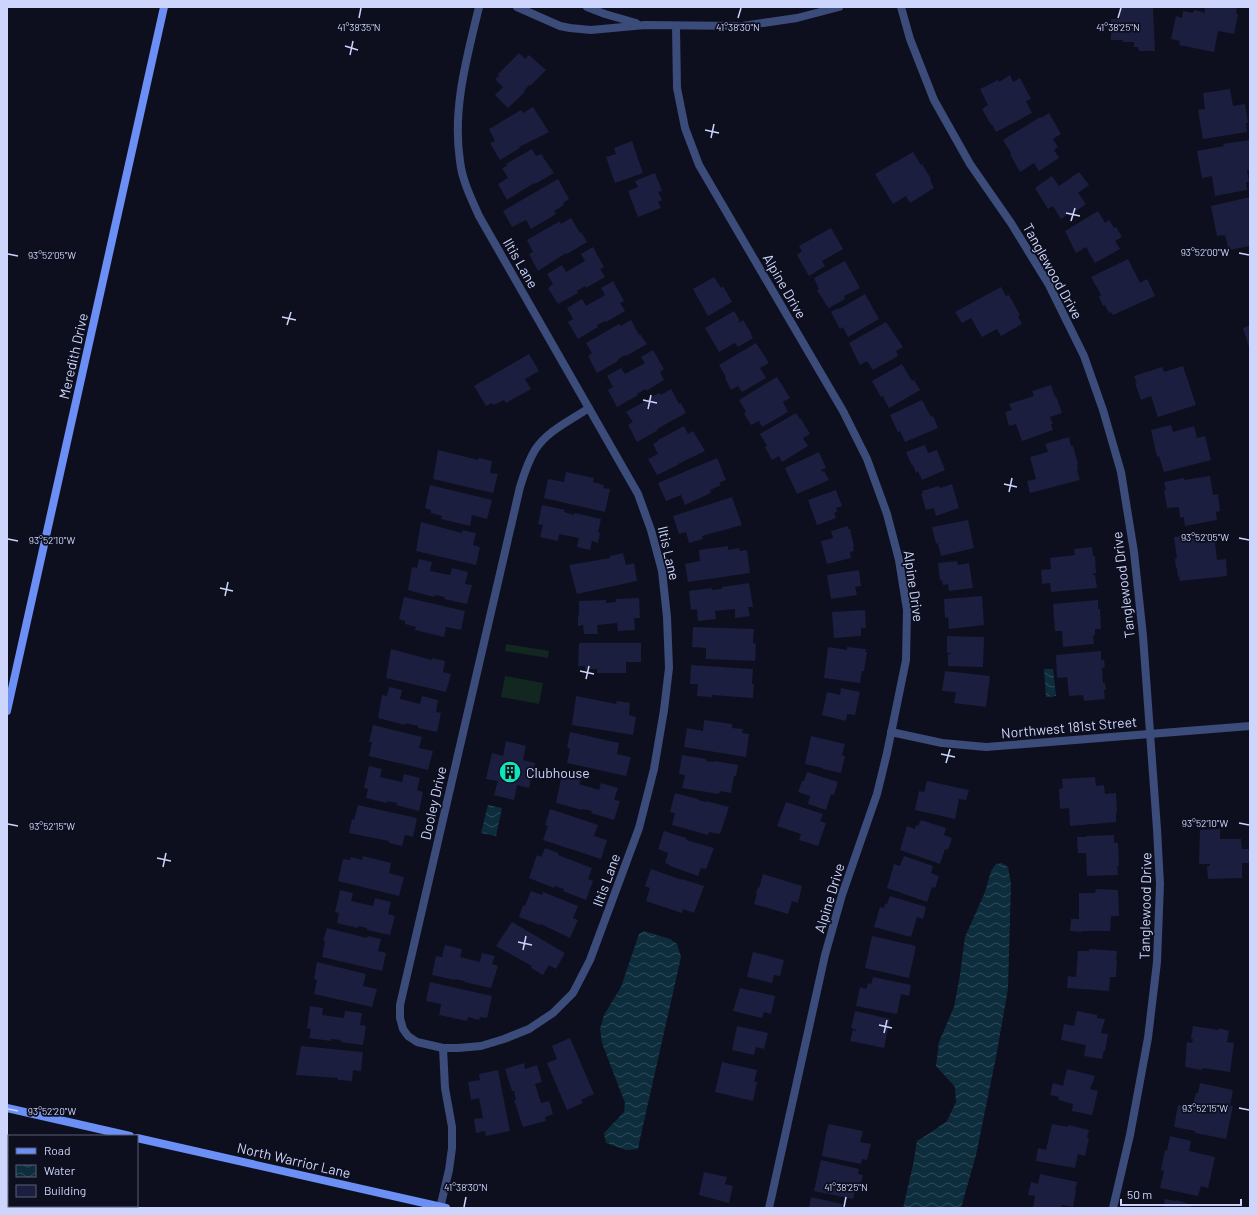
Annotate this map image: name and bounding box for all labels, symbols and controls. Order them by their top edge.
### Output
text: 41°38'35"N [337,21,381,33]
text: 41°38'30"N [716,21,760,33]
text: 41°38'25"N [1096,21,1140,33]
street label: Tanglewood Drive [1020,220,1086,322]
street label: Iltis Lane [500,235,542,291]
text: 93°52'00"W [1181,246,1230,258]
text: 93°52'05"W [28,249,76,261]
street label: Alpine Drive [760,251,810,321]
street label: Meredith Drive [55,311,91,401]
street label: Iltis Lane [655,524,683,582]
street label: Tanglewood Drive [1108,531,1138,639]
text: 93°52'05"W [1181,531,1229,543]
text: 93°52'10"W [29,534,75,546]
street label: Alpine Drive [901,549,927,623]
street label: Northwest 181st Street [1000,713,1138,741]
building icon: Clubhouse [497,759,523,785]
place label: Clubhouse [526,764,590,781]
street label: Dooley Drive [416,765,450,841]
text: 93°52'10"W [1182,817,1228,829]
text: 93°52'15"W [29,820,75,832]
street label: Iltis Lane [589,851,623,909]
street label: Tanglewood Drive [1136,852,1154,960]
street label: Alpine Drive [810,861,848,935]
text: 93°52'15"W [1182,1102,1228,1114]
text: 93°52'20"W [28,1105,76,1117]
legend [8,1135,138,1207]
street label: North Warrior Lane [236,1139,352,1181]
text: Road [44,1143,71,1157]
text: Water [44,1163,76,1177]
text: 41°38'30"N [444,1181,488,1193]
text: 41°38'25"N [824,1181,868,1193]
scale bar [1121,1181,1241,1207]
text: Building [44,1183,86,1197]
text: 50 m [1127,1187,1152,1201]

